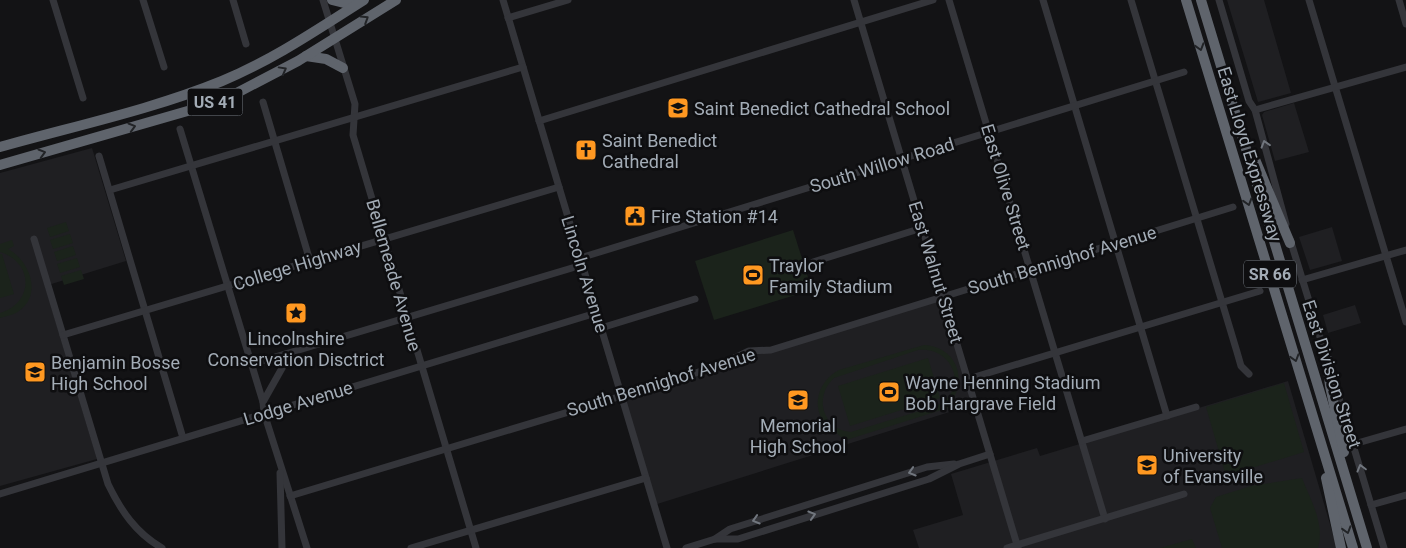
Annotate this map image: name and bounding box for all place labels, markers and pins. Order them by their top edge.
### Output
school or university icon: Saint Benedict Cathedral School [666,96,690,120]
place label: Saint Benedict Cathedral School [694,98,950,119]
place label: Saint Benedict Cathedral [602,130,717,172]
church icon: Saint Benedict Cathedral [574,138,598,162]
public building icon: Fire Station #14 [623,204,647,228]
place label: Fire Station #14 [651,206,778,227]
place label: Traylor Family Stadium [769,255,893,297]
sports icon: Traylor Family Stadium [741,263,765,287]
place icon: Lincolnshire Conservation Disctrict [284,301,308,325]
place label: Lincolnshire Conservation Disctrict [208,328,385,370]
place label: Benjamin Bosse High School [51,352,180,394]
school or university icon: Benjamin Bosse High School [23,360,47,384]
place label: Wayne Henning Stadium Bob Hargrave Field [905,372,1101,414]
sports icon: Wayne Henning Stadium Bob Hargrave Field [877,380,901,404]
school or university icon: Memorial High School [786,388,810,412]
place label: Memorial High School [750,415,846,457]
place label: University of Evansville [1163,445,1263,487]
school or university icon: University of Evansville [1135,453,1159,477]

